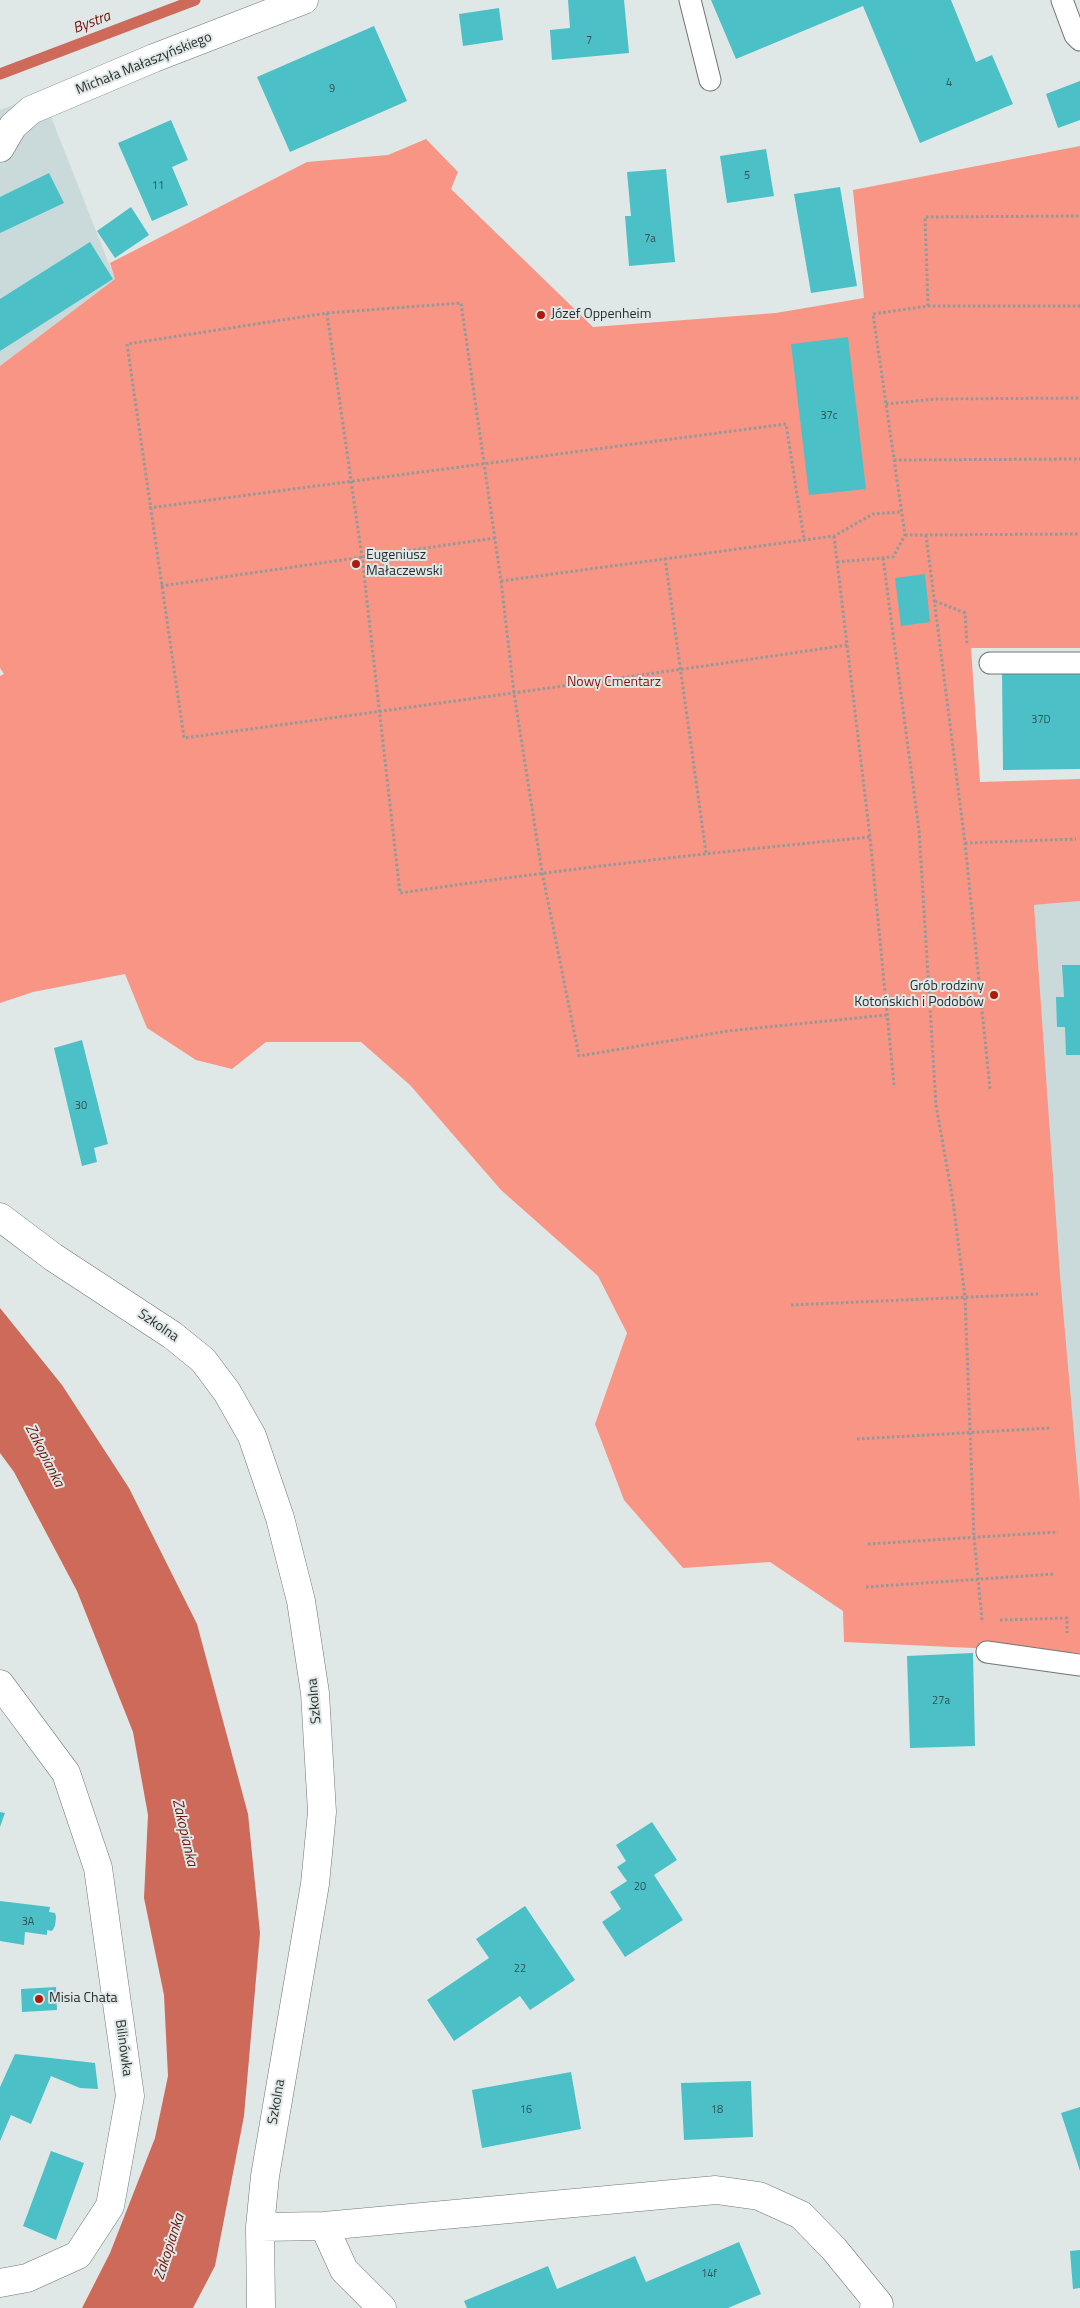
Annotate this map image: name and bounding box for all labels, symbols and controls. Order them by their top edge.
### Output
water label: Bystra [71,8,113,38]
street label: Michała Małaszyńskiego [74,29,214,99]
house number: 7 [586,34,592,48]
house number: 4 [946,76,952,90]
house number: 9 [329,82,335,96]
house number: 5 [744,169,750,183]
house number: 11 [152,179,164,193]
house number: 7a [644,232,656,246]
place label: Józef Oppenheim [551,307,651,323]
marker: Józef Oppenheim [535,309,547,321]
house number: 37c [820,409,838,423]
place label: Eugeniusz Małaczewski [366,548,442,580]
marker: Eugeniusz Małaczewski [350,558,362,570]
park label: Nowy Cmentarz [567,675,661,691]
house number: 37D [1031,713,1051,727]
place label: Grób rodziny Kotońskich i Podobów [854,979,984,1012]
marker: Grób rodziny Kotońskich i Podobów [988,989,1000,1001]
house number: 30 [75,1099,87,1113]
street label: Szkolna [134,1306,182,1346]
water label: Zakopianka [21,1422,67,1490]
street label: Szkolna [305,1678,325,1724]
house number: 27a [932,1694,950,1708]
water label: Zakopianka [168,1798,200,1868]
house number: 20 [634,1880,646,1894]
house number: 3A [22,1915,34,1929]
house number: 22 [514,1962,526,1976]
place label: Misia Chata [49,1991,118,2007]
marker: Misia Chata [33,1993,45,2005]
street label: Bilinówka [111,2019,135,2077]
street label: Szkolna [265,2078,289,2126]
house number: 16 [520,2103,532,2117]
house number: 18 [711,2103,723,2117]
water label: Zakopianka [151,2212,189,2282]
house number: 14f [701,2267,717,2281]

